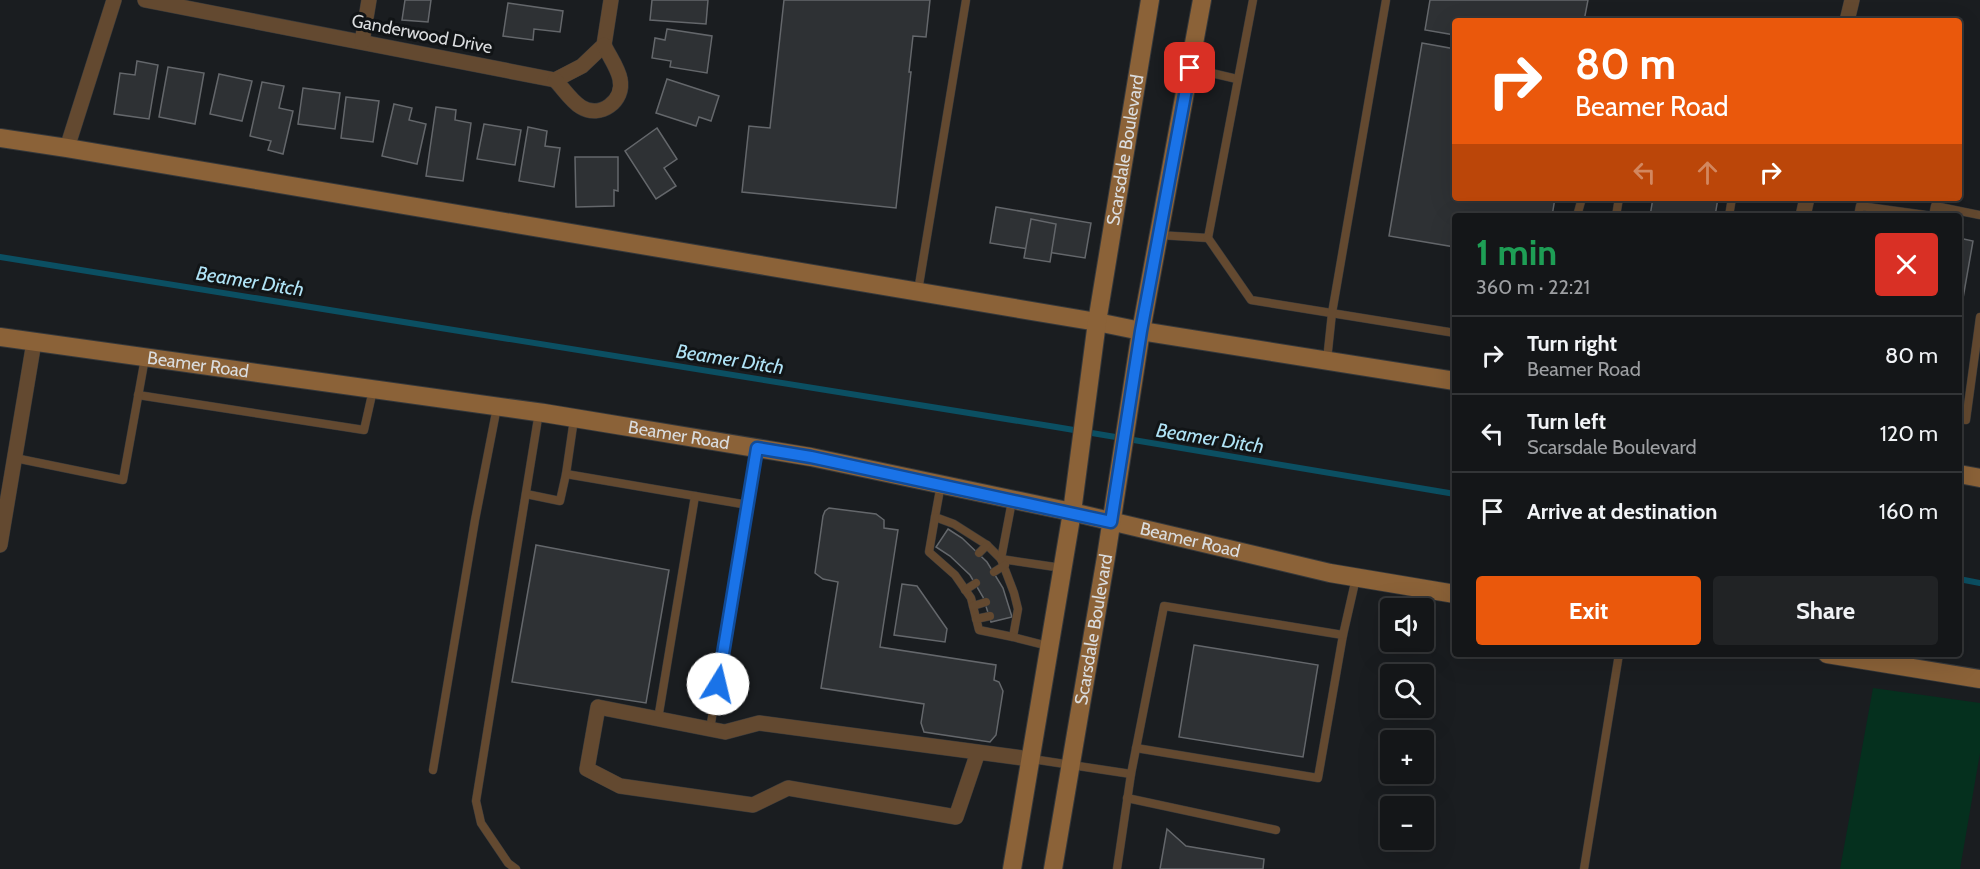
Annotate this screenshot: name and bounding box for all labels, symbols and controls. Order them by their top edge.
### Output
street label: Ganderwood Drive [350,10,494,58]
text: 80 m [1575,38,1676,90]
pin [1164,42,1215,93]
icon: right [1476,42,1554,120]
icon: arrive [1173,51,1206,84]
street label: Scarsdale Boulevard [1102,73,1149,227]
text: Beamer Road [1575,90,1729,123]
icon: left [1628,156,1661,189]
icon: ahead [1691,156,1724,189]
icon: right [1754,156,1787,189]
text: 1 min [1476,230,1557,274]
button: close [1875,233,1938,296]
water label: Beamer Ditch [194,261,306,301]
text: 360 m · 22:21 [1476,275,1590,299]
text: Turn right [1527,330,1617,357]
water label: Beamer Ditch [674,339,786,379]
icon: right [1476,339,1509,372]
text: 80 m [1885,342,1938,369]
street label: Beamer Road [146,347,250,383]
text: Beamer Road [1527,357,1641,381]
text: Turn left [1527,408,1606,435]
street label: Beamer Road [627,416,731,454]
icon: left [1476,417,1509,450]
water label: Beamer Ditch [1154,418,1266,458]
text: 120 m [1880,420,1938,447]
text: Scarsdale Boulevard [1527,435,1697,459]
icon: arrive [1476,495,1509,528]
text: Arrive at destination [1527,498,1717,525]
text: 160 m [1879,498,1938,525]
street label: Beamer Road [1138,517,1243,562]
street label: Scarsdale Boulevard [1070,552,1117,707]
button: Exit [1476,576,1701,645]
button: Share [1713,576,1938,645]
map controls [1380,598,1434,850]
button: sound [1380,598,1434,652]
position arrow [686,652,750,716]
button: search [1380,664,1434,718]
button: + [1380,730,1434,784]
button: − [1380,796,1434,850]

